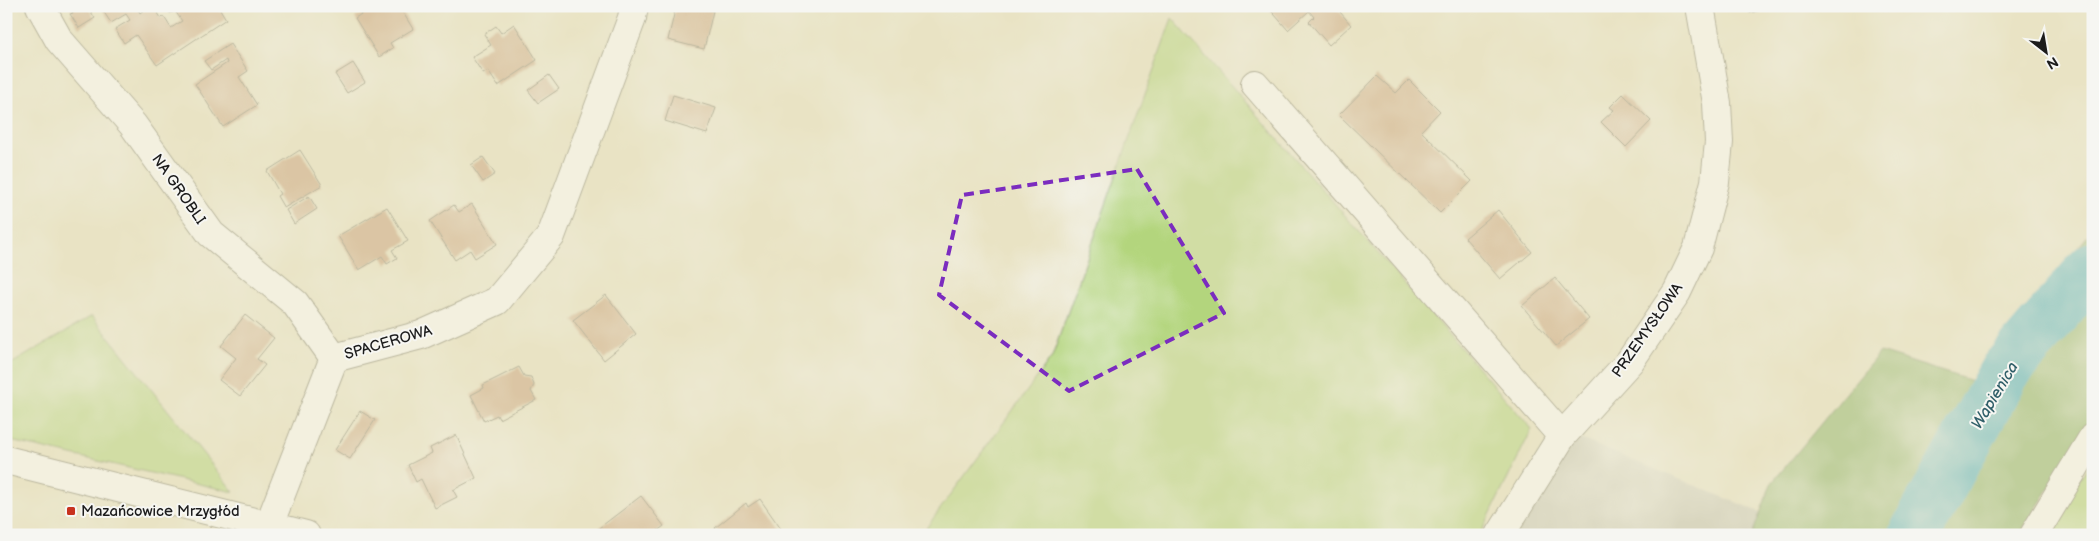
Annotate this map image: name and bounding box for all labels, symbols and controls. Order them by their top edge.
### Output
north arrow [2022,28,2072,78]
text: N [2044,53,2061,73]
street label: NA GROBLI [147,151,210,228]
street label: PRZEMYSŁOWA [1608,279,1687,381]
street label: SPACEROWA [342,321,435,364]
water label: Wapienica [1968,359,2023,433]
place label: Mazańcowice Mrzygłód [81,502,240,521]
marker: Mazańcowice Mrzygłód [65,505,77,517]

